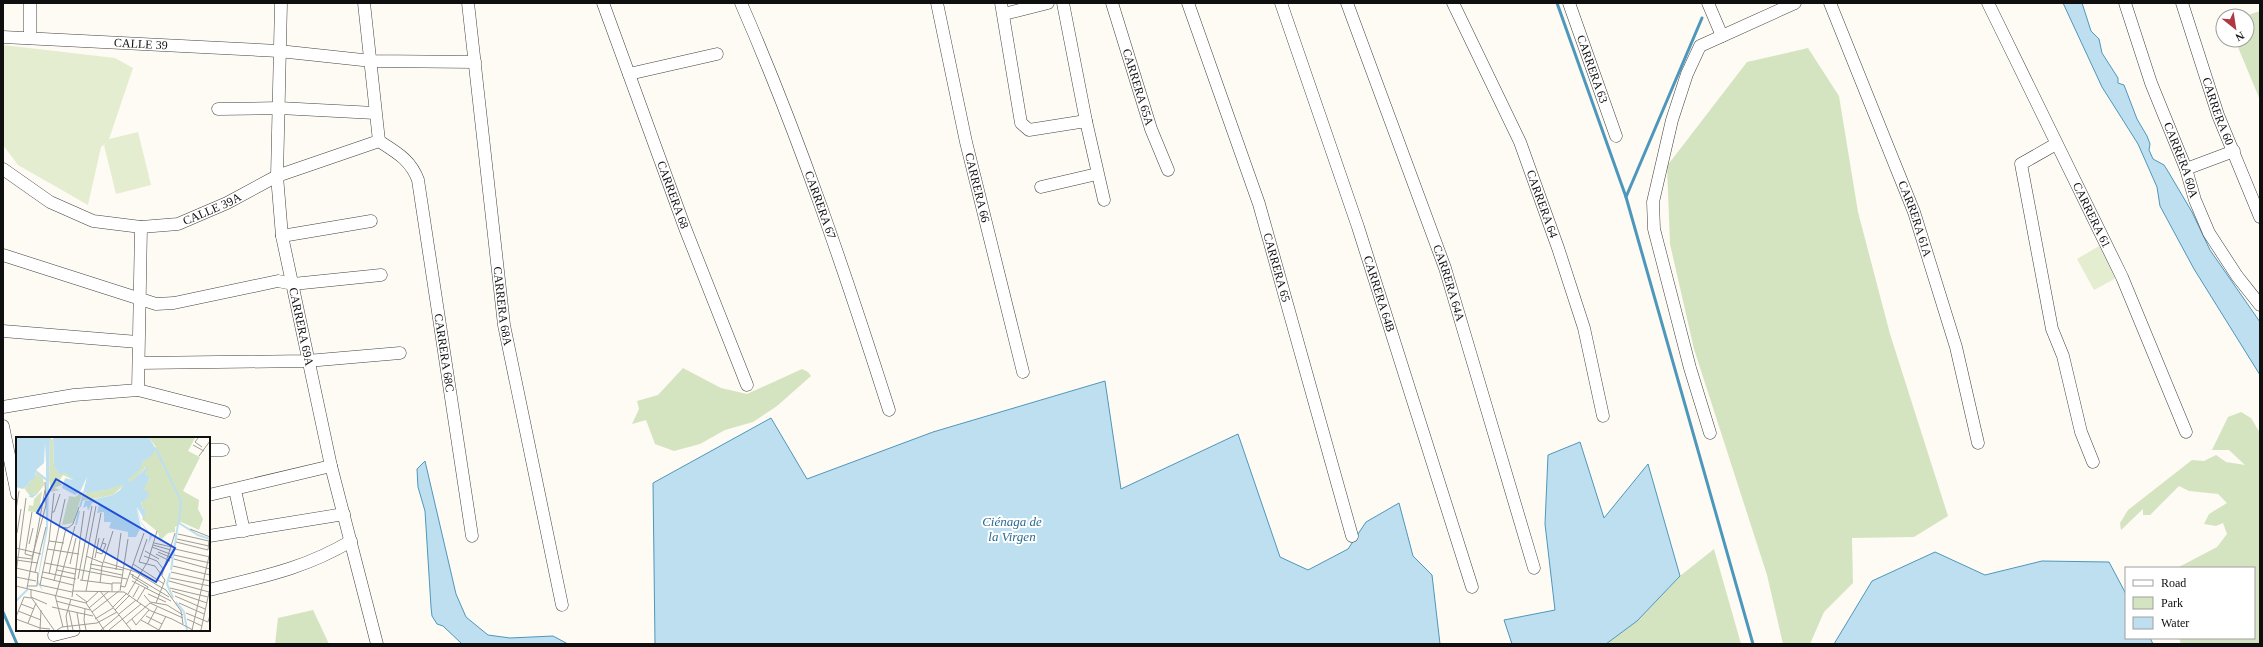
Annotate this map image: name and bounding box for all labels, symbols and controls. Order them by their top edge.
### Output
north arrow [2215,8,2255,48]
text: N [2234,29,2246,44]
street label: CARRERA 63 [1574,33,1611,105]
street label: CALLE 39 [114,36,168,52]
street label: CARRERA 65A [1120,47,1157,128]
street label: CARRERA 60 [2199,76,2237,147]
street label: CARRERA 60A [2161,120,2201,200]
street label: CARRERA 66 [962,151,993,224]
street label: CARRERA 68 [654,159,692,230]
street label: CARRERA 64 [1524,168,1561,240]
street label: CARRERA 67 [802,169,839,241]
street label: CARRERA 61A [1895,179,1935,259]
street label: CARRERA 61 [2070,180,2114,250]
street label: CALLE 39A [181,190,244,228]
street label: CARRERA 65 [1260,231,1293,304]
street label: CARRERA 64A [1430,243,1468,323]
street label: CARRERA 64B [1361,254,1398,334]
street label: CARRERA 68A [491,266,515,347]
street label: CARRERA 69A [286,286,317,367]
street label: CARRERA 68C [431,313,457,393]
inset map [16,437,210,631]
water label: Ciénaga de la Virgen [982,514,1042,544]
legend [2125,567,2255,639]
text: Road [2161,576,2186,590]
text: Park [2161,596,2183,610]
text: Water [2161,616,2189,630]

